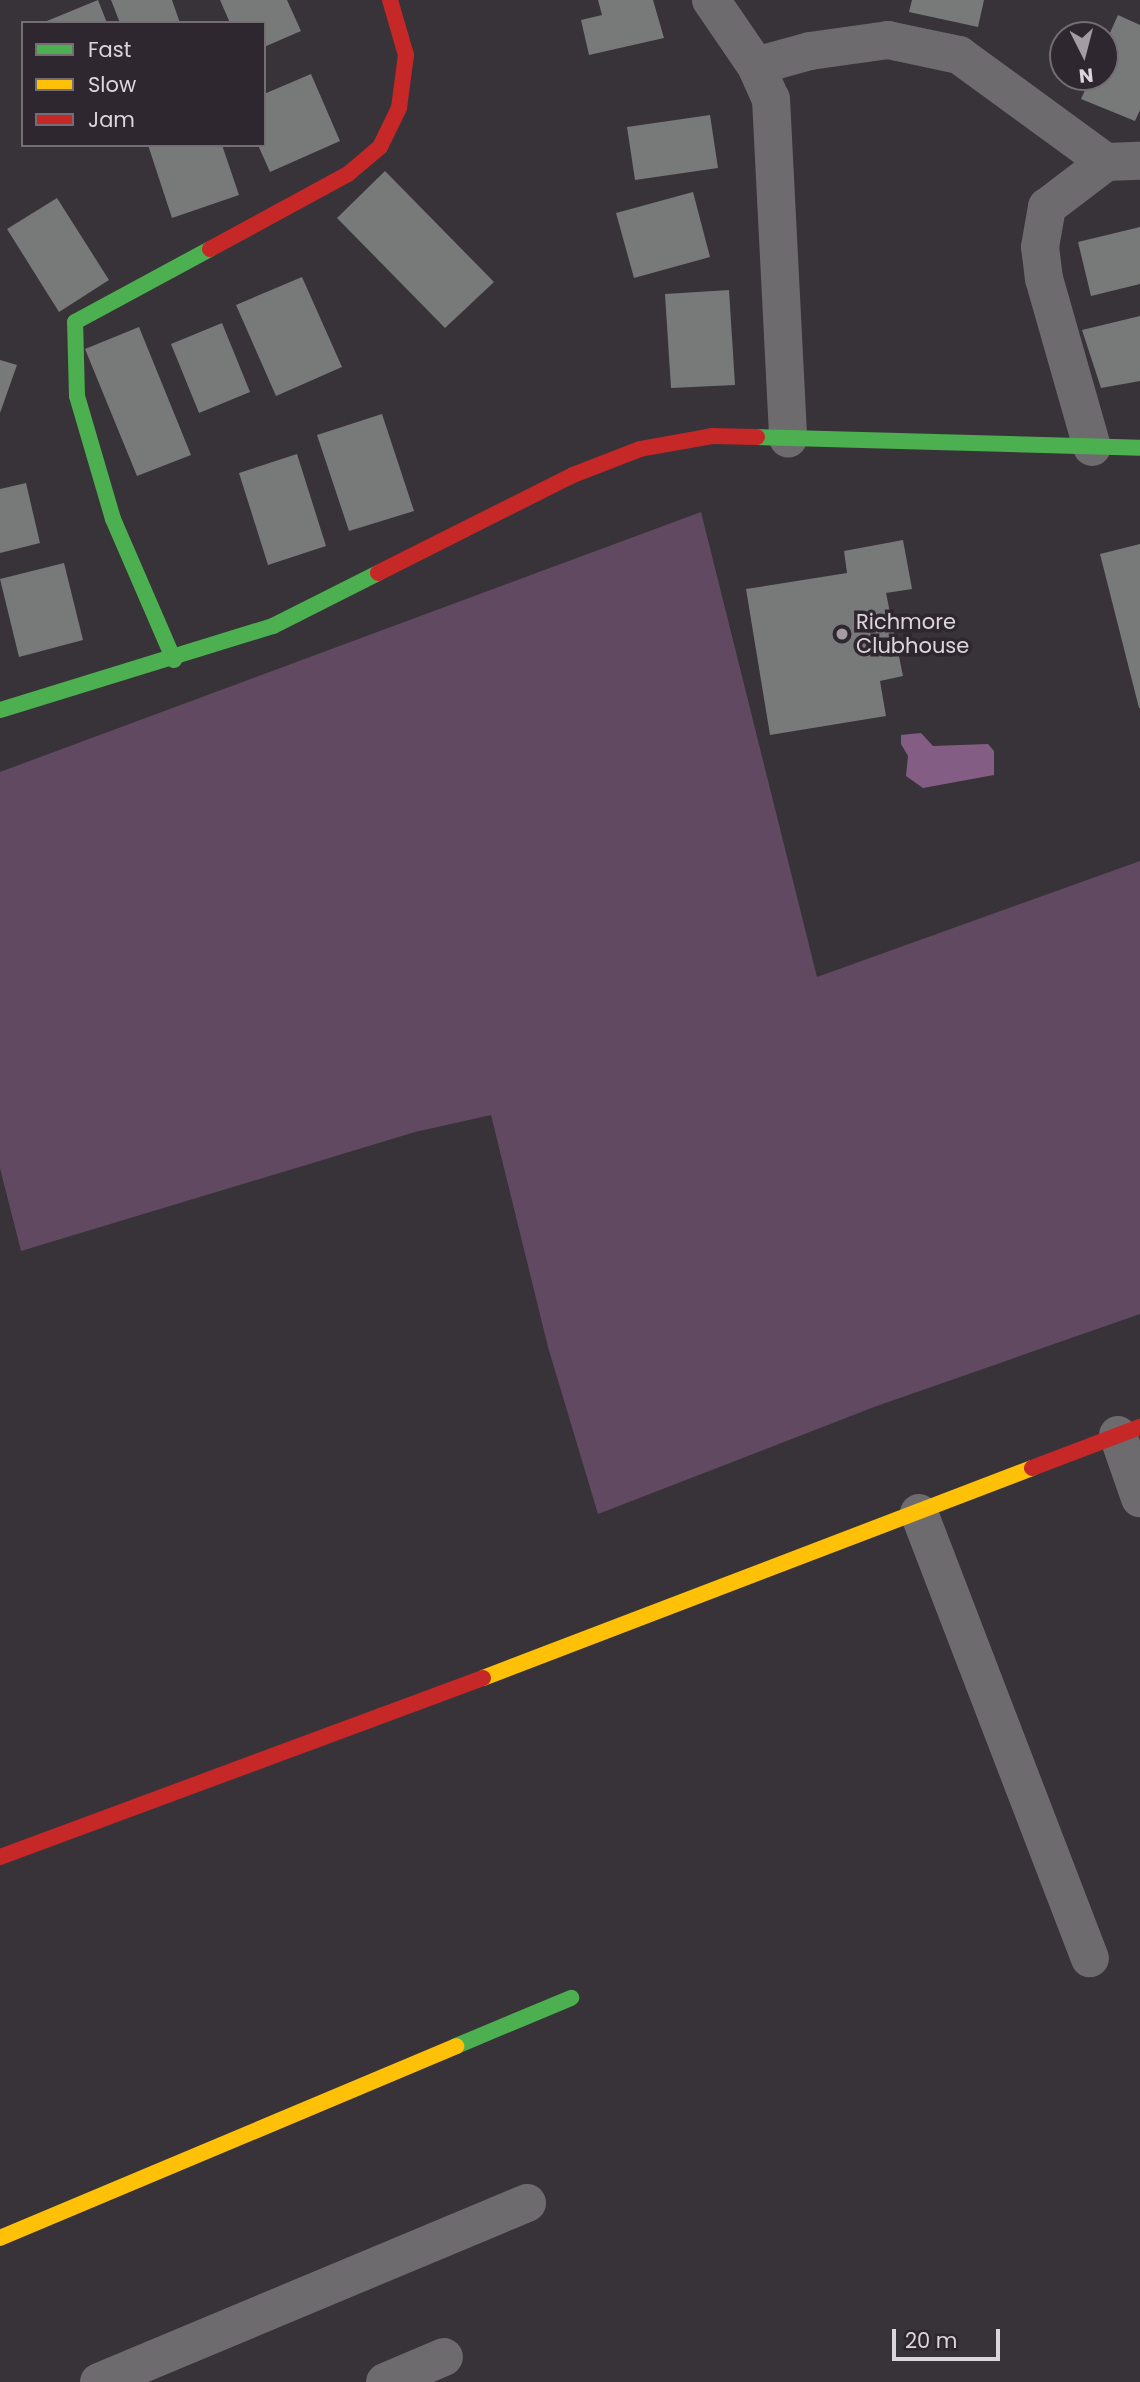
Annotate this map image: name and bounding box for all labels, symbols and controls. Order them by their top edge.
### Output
legend [21,21,266,147]
north arrow [1049,21,1119,91]
text: Fast [88,35,131,64]
text: N [1078,61,1095,90]
text: Slow [88,70,136,99]
text: Jam [88,105,135,134]
place label: Richmore Clubhouse [856,609,969,659]
marker: Richmore Clubhouse [834,626,850,642]
scale bar [895,2316,1004,2360]
text: 20 m [905,2326,958,2355]

